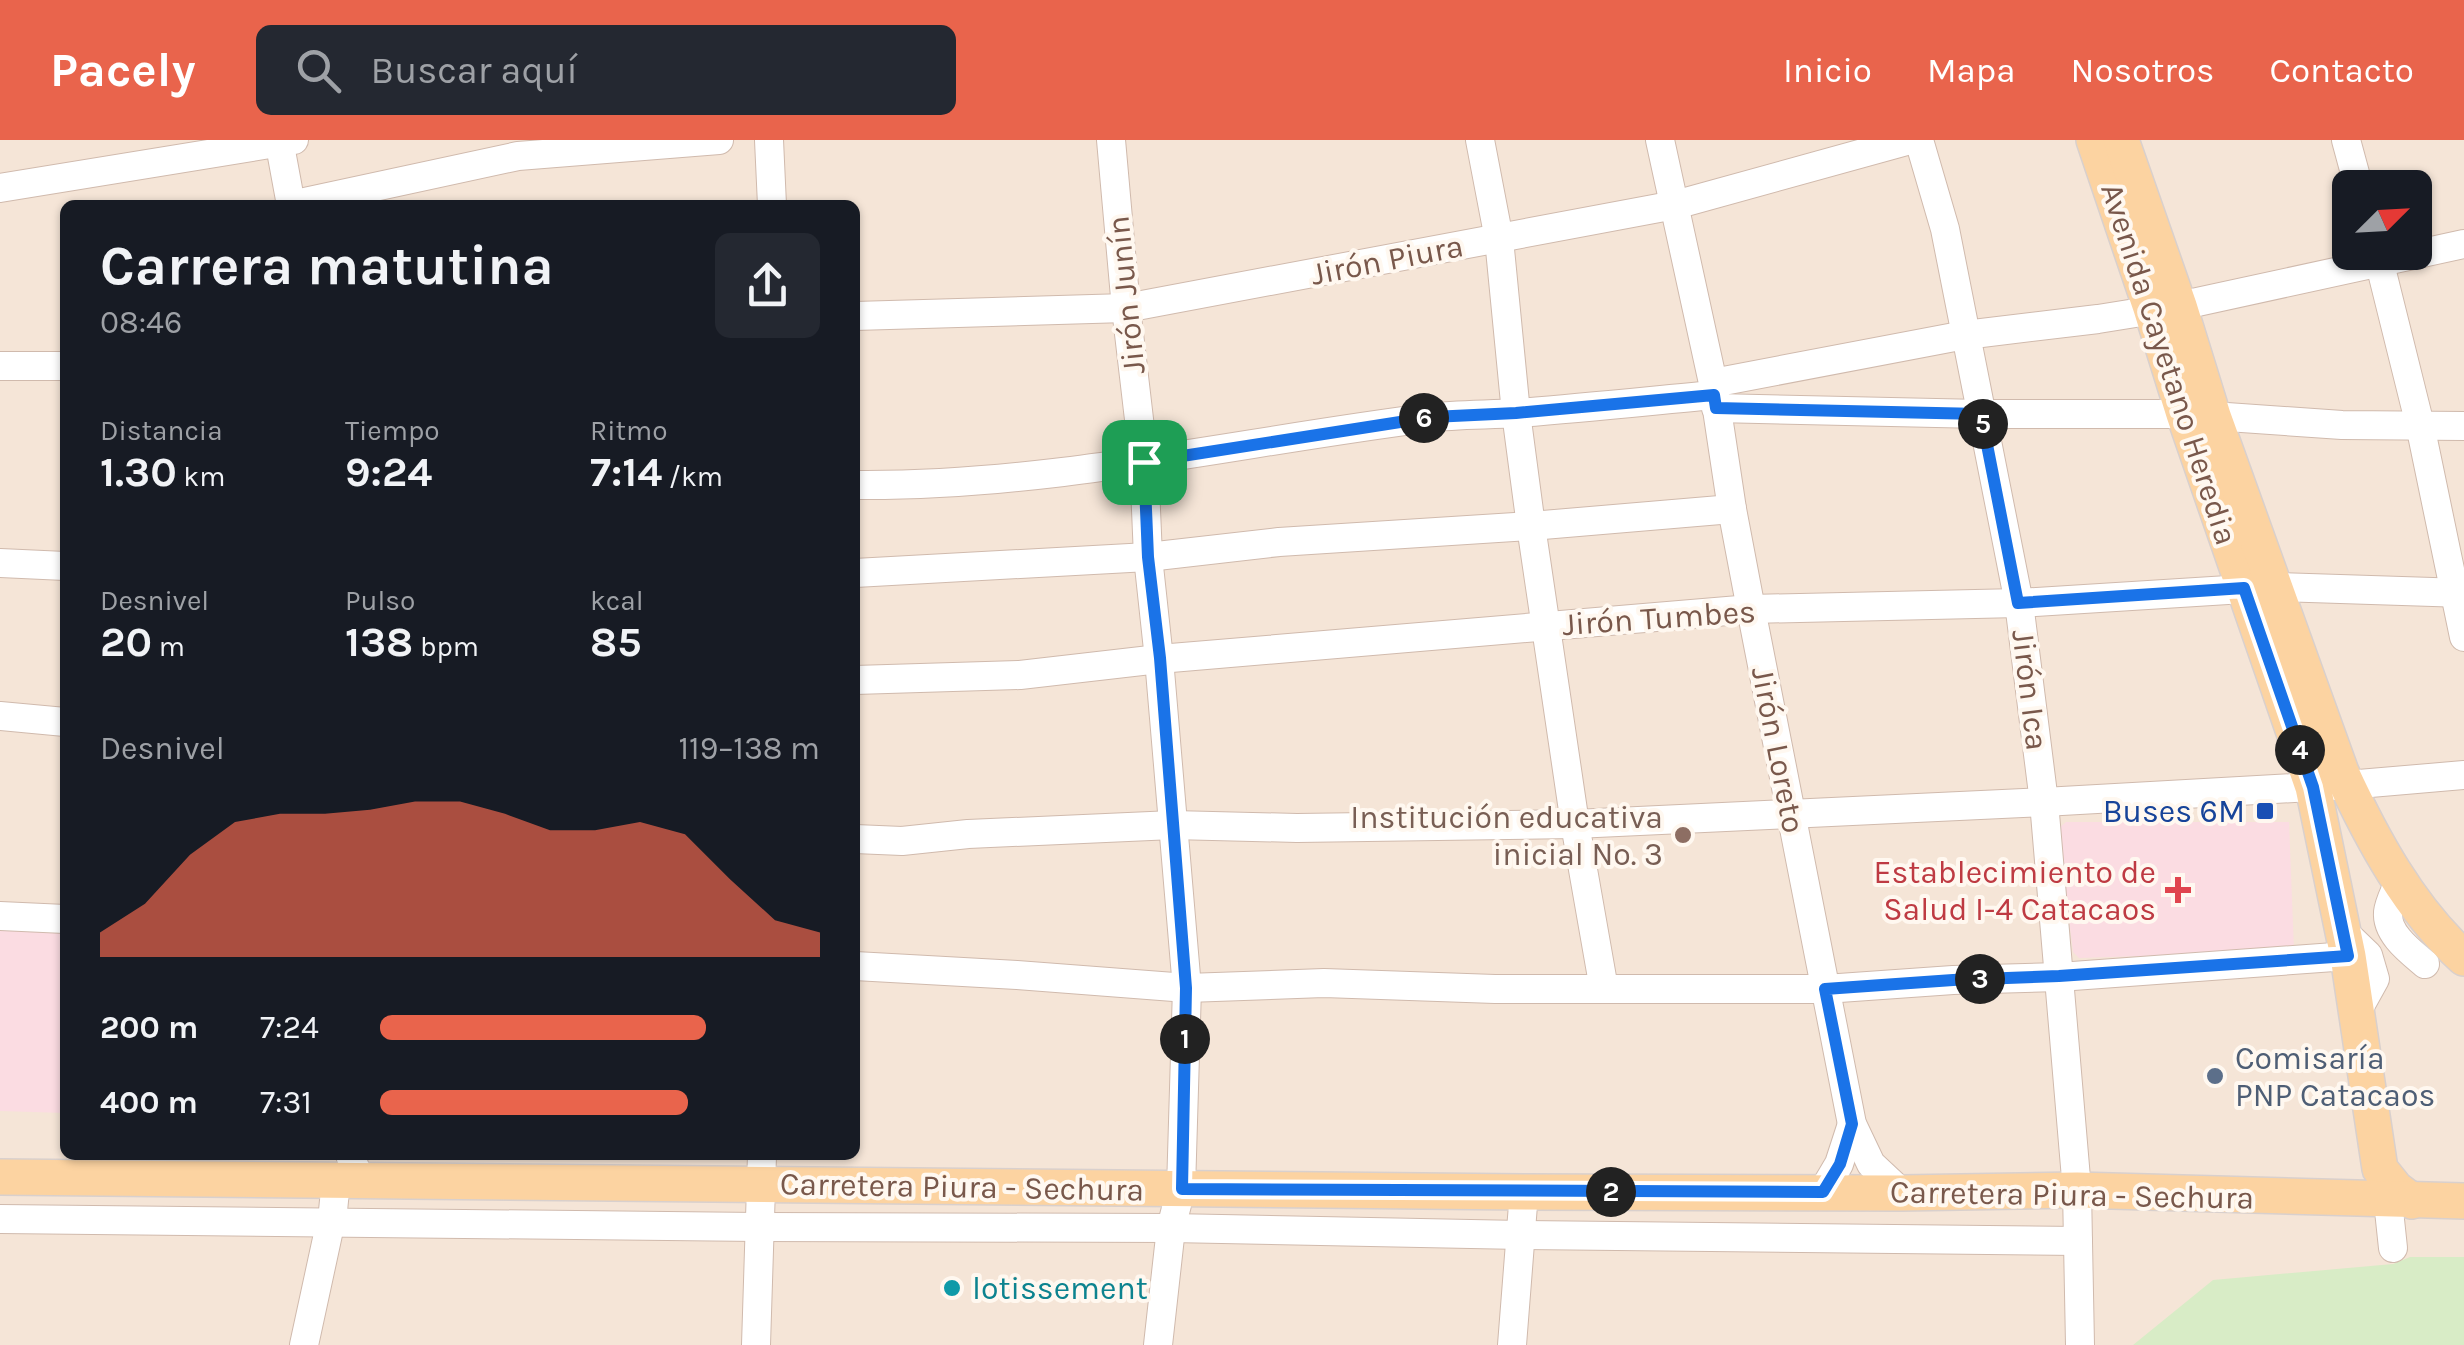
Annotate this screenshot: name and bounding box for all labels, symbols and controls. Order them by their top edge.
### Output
search box [256,25,956,115]
text: Pacely [50,42,196,98]
icon: search [291,43,346,98]
text: Buscar aquí [371,48,578,93]
text: Inicio [1783,50,1872,91]
text: Mapa [1927,50,2016,91]
text: Nosotros [2071,50,2215,91]
text: Contacto [2270,50,2414,91]
north arrow [2332,170,2432,270]
map controls [2332,170,2432,270]
street label: Avenida Cayetano Heredia [2093,179,2245,549]
street label: Jirón Junín [1099,214,1153,376]
street label: Jirón Piura [1308,227,1466,293]
button: share [715,233,820,338]
text: Carrera matutina [100,234,554,298]
text: 08:46 [100,304,182,341]
pin: 6 [1399,393,1449,443]
pin: 5 [1958,399,2008,449]
text: 6 [1416,401,1433,434]
text: 5 [1975,407,1991,440]
text: Distancia [100,414,223,447]
text: Tiempo [345,414,440,447]
text: Ritmo [590,414,668,447]
pin [1102,420,1187,505]
icon: arrive [1117,435,1172,490]
text: 1.30 [100,447,177,497]
text: 9:24 [345,447,432,497]
text: 7:14 [590,447,662,497]
text: km [177,460,225,493]
text: /km [662,460,723,493]
text: Desnivel [100,584,209,617]
text: Pulso [345,584,415,617]
text: kcal [590,584,643,617]
street label: Jirón Tumbes [1561,593,1757,643]
text: 20 [100,617,152,667]
text: 138 [345,617,413,667]
text: 85 [590,617,642,667]
street label: Jirón Ica [2004,627,2056,753]
text: m [152,630,185,663]
text: bpm [413,630,479,663]
street label: Jirón Loreto [1744,664,1812,836]
pin: 4 [2275,725,2325,775]
text: Desnivel [100,730,225,767]
text: 119–138 m [678,730,820,767]
text: 4 [2292,733,2308,766]
place label: Buses 6M [2103,793,2245,830]
place label: Institución educativa inicial No. 3 [1350,799,1663,873]
marker: Buses 6M [2254,800,2276,822]
marker: Institución educativa inicial No. 3 [1672,824,1694,846]
place label: Establecimiento de Salud I-4 Catacaos [1873,854,2156,928]
marker: Establecimiento de Salud I-4 Catacaos [2165,877,2191,903]
pin: 3 [1955,954,2005,1004]
text: 3 [1971,962,1989,995]
text: 200 m [100,1009,198,1046]
text: 7:24 [260,1009,319,1046]
pin: 1 [1160,1014,1210,1064]
text: 1 [1180,1022,1190,1055]
place label: Comisaría PNP Catacaos [2235,1040,2435,1114]
marker: Comisaría PNP Catacaos [2204,1065,2226,1087]
text: 400 m [100,1084,198,1121]
text: 7:31 [260,1084,312,1121]
street label: Carretera Piura - Sechura [780,1165,1144,1209]
pin: 2 [1586,1167,1636,1217]
street label: Carretera Piura - Sechura [1890,1173,2254,1217]
text: 2 [1603,1175,1619,1208]
place label: lotissement [972,1270,1148,1307]
marker: lotissement [941,1277,963,1299]

